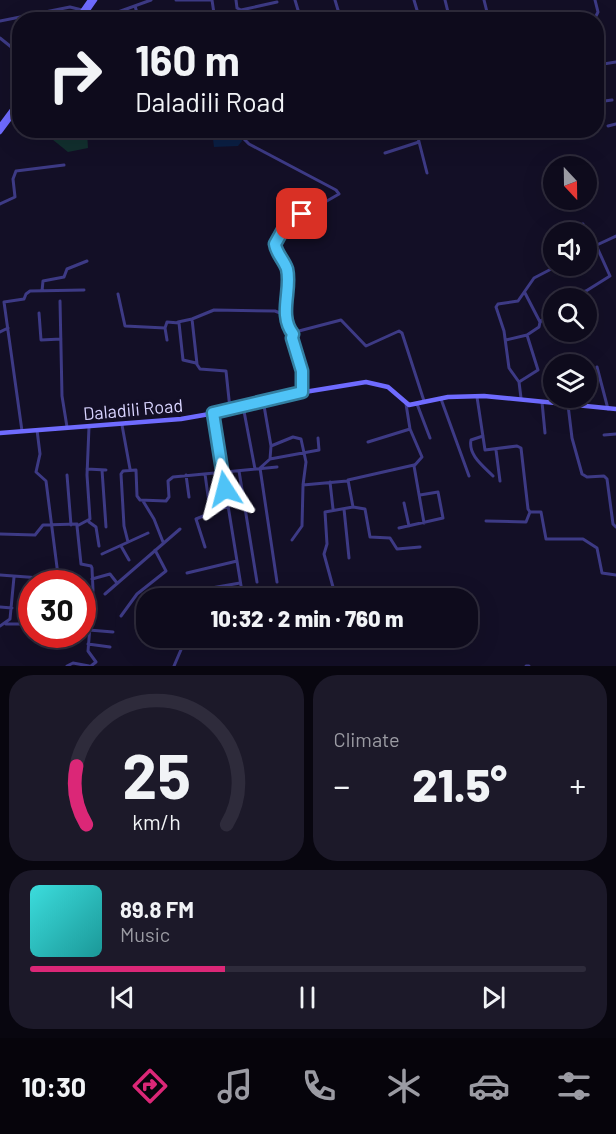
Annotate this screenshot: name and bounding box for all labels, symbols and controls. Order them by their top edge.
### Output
text: 160 m [135,34,240,84]
icon: right [36,36,114,114]
text: Daladili Road [135,85,285,117]
north arrow [543,156,597,210]
map controls [543,156,597,408]
pin [276,188,327,239]
icon: arrive [285,197,318,230]
button: sound [543,222,597,276]
button: search [543,288,597,342]
button: layers [543,354,597,408]
street label: Daladili Road [82,394,184,424]
position arrow [193,457,257,521]
speed limit sign: 30 [18,570,96,648]
text: 10:32 · 2 min · 760 m [210,605,404,631]
text: Climate [334,727,400,751]
text: 25 [122,737,191,811]
text: 21.5° [412,757,507,811]
text: − [334,765,350,805]
text: + [570,765,586,805]
text: km/h [132,809,181,834]
text: 89.8 FM [120,896,194,922]
text: Music [120,922,170,946]
icon: previous [106,981,139,1014]
icon: pause [291,981,324,1014]
icon: next [477,981,510,1014]
icon: directions [129,1065,171,1107]
icon: music [214,1065,256,1107]
icon: phone [298,1065,340,1107]
icon: climate [383,1065,425,1107]
icon: car [468,1065,510,1107]
icon: filters [553,1065,595,1107]
text: 10:30 [21,1070,86,1102]

